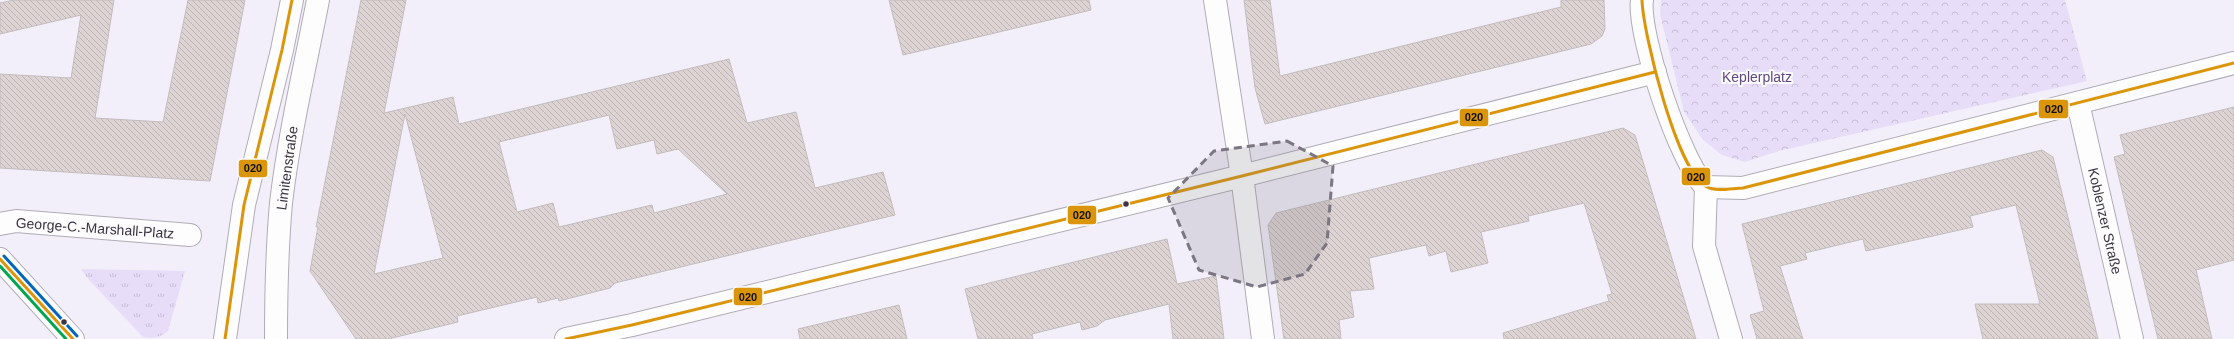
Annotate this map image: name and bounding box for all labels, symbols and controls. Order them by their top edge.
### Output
park label: Keplerplatz [1722,69,1792,85]
line badge: 020 [2038,99,2069,119]
text: 020 [2045,103,2063,115]
line badge: 020 [1459,108,1489,127]
text: 020 [1465,111,1483,123]
street label: Limitenstraße [273,125,301,211]
line badge: 020 [238,159,268,178]
text: 020 [244,162,262,174]
street label: Koblenzer Straße [2085,166,2125,276]
line badge: 020 [1681,167,1711,186]
text: 020 [1687,171,1705,183]
unlabelled marker [1121,199,1131,209]
line badge: 020 [1067,205,1097,225]
text: 020 [1073,209,1091,221]
street label: George-C.-Marshall-Platz [15,214,175,242]
line badge: 020 [733,287,763,306]
text: 020 [739,291,757,303]
unlabelled marker [59,317,69,327]

